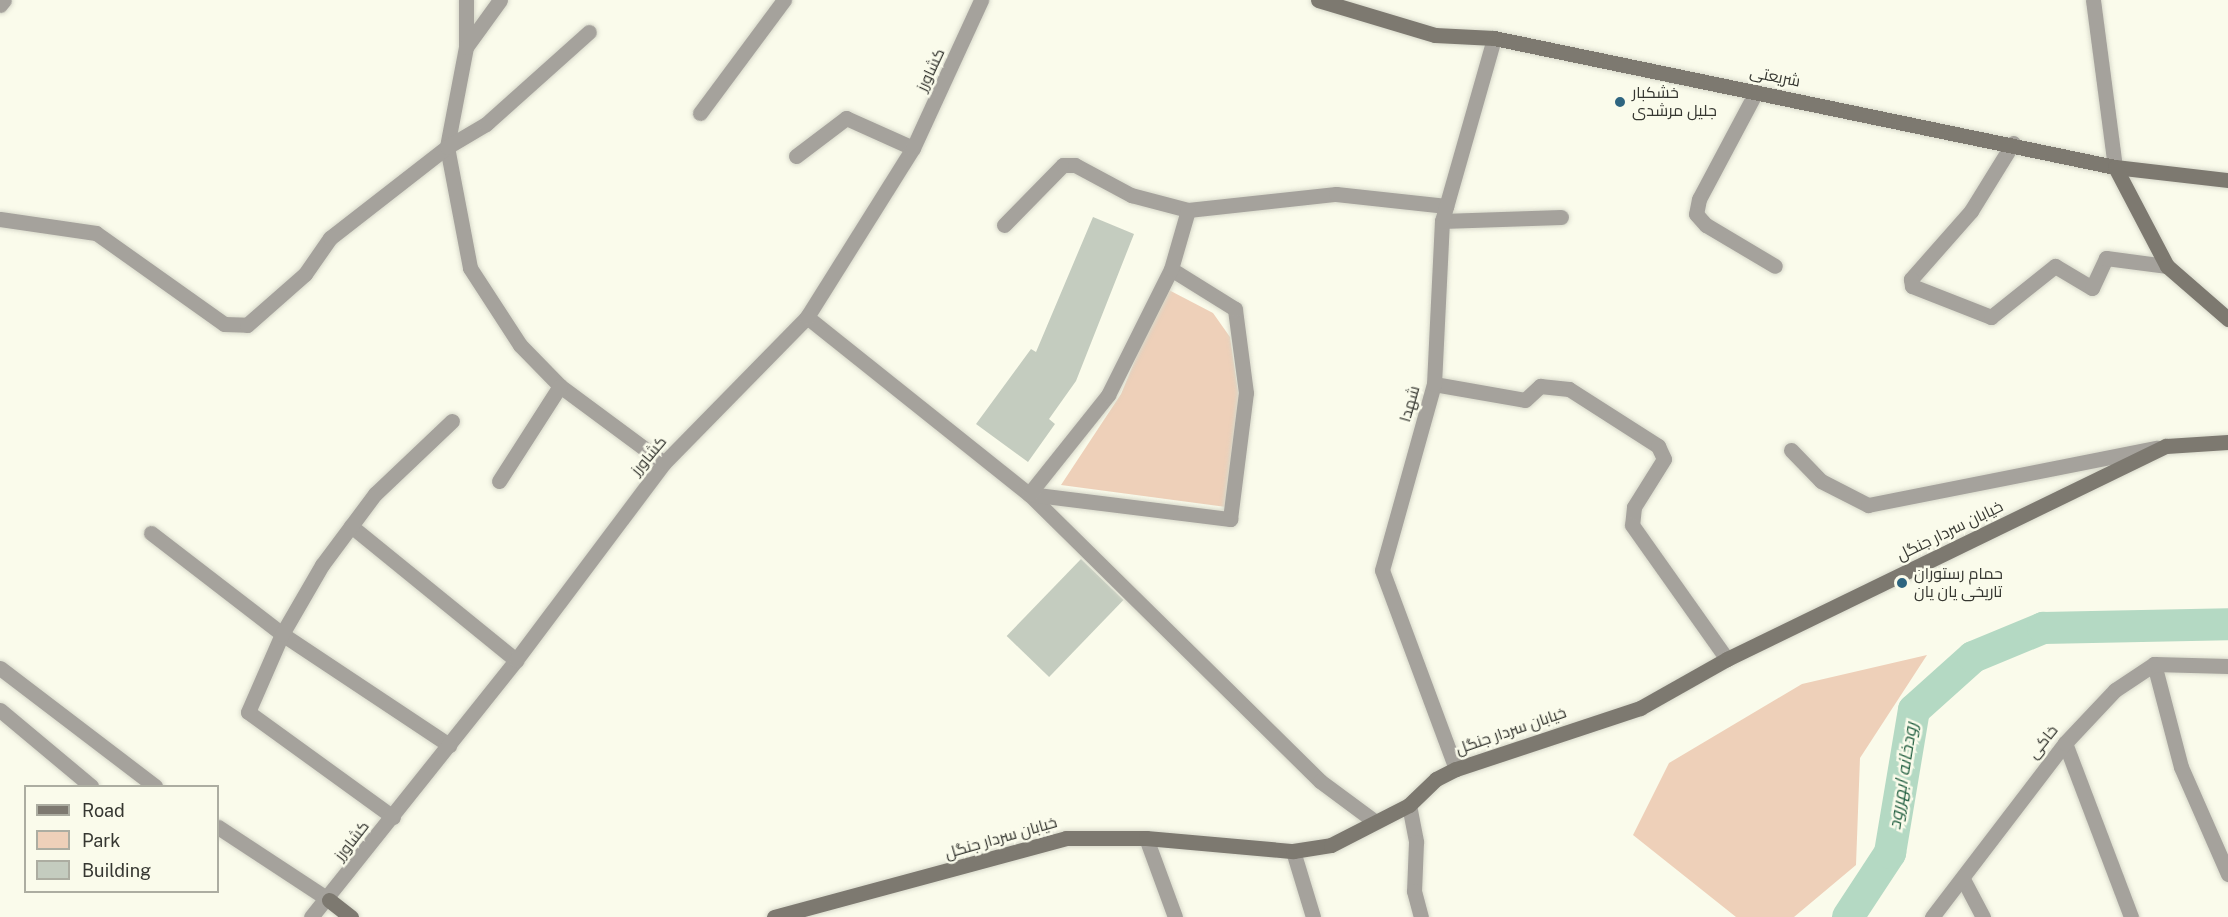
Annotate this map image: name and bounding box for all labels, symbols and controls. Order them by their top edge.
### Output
street label: کشاورز [913,45,949,95]
street label: شریعتی [1748,63,1802,91]
place label: خشکبار جلیل مرشدی [1632,83,1717,121]
marker: خشکبار جلیل مرشدی [1613,95,1627,109]
street label: شهدا [1396,384,1424,424]
street label: کشاورز [627,432,671,480]
street label: خیابان سردار جنگل [1894,497,2006,565]
place label: حمام رستوران تاریخی یان یان [1914,564,2003,602]
marker: حمام رستوران تاریخی یان یان [1895,576,1909,590]
street label: خیابان سردار جنگل [1453,703,1569,759]
water label: رودخانه ابهررود [1884,721,1922,831]
street label: خاکی [2024,721,2062,763]
legend [24,785,219,893]
text: Road [82,800,125,821]
street label: خیابان سردار جنگل [943,813,1059,863]
street label: کشاورز [330,817,374,865]
text: Park [82,830,120,851]
text: Building [82,860,151,881]

